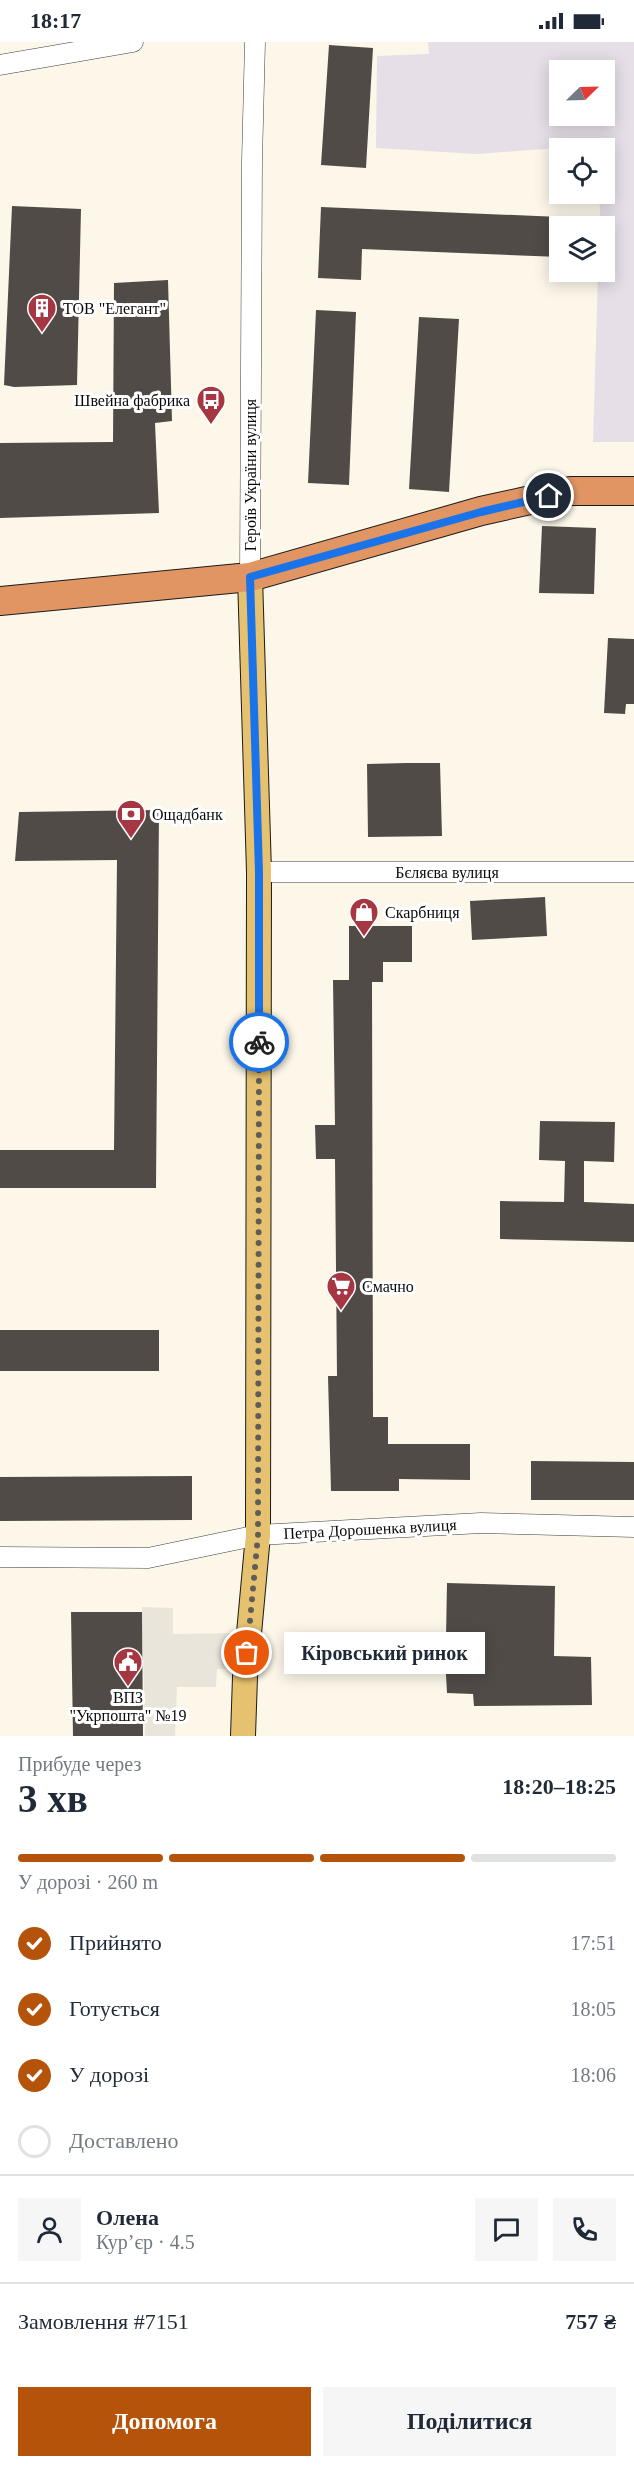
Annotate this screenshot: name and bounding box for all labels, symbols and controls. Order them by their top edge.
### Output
text: 18:17 [30,8,81,33]
north arrow [549,60,615,126]
map controls [549,60,615,282]
button: locate [549,138,615,204]
button: layers [549,216,615,282]
building icon: ТОВ "Елегант" [26,292,58,334]
place label: ТОВ "Елегант" [63,300,166,317]
bus stop icon: Швейна фабрика [195,384,227,426]
place label: Швейна фабрика [74,392,190,410]
street label: Героїв України вулиця [242,398,260,551]
pin [523,470,574,521]
icon: home [532,479,565,512]
bank icon: Ощадбанк [115,798,147,840]
place label: Ощадбанк [152,806,223,824]
street label: Бєляєва вулиця [395,864,499,882]
shop icon: Скарбниця [348,896,380,938]
place label: Скарбниця [385,904,460,922]
courier [229,1012,289,1072]
icon: bike [243,1026,276,1059]
supermarket icon: Смачно [325,1270,357,1312]
place label: Смачно [362,1278,414,1295]
street label: Петра Дорошенка вулиця [283,1516,458,1543]
pin [221,1627,272,1678]
callout: Кіровський ринок [283,1632,484,1674]
icon: bag [230,1636,263,1669]
text: Кіровський ринок [301,1642,468,1664]
public building icon: ВПЗ "Укрпошта" №19 [112,1646,144,1688]
place label: ВПЗ "Укрпошта" №19 [69,1689,187,1725]
text: Прибуде через [18,1753,141,1775]
text: 18:20–18:25 [502,1774,616,1799]
text: 3 хв [18,1777,88,1820]
text: У дорозі · 260 m [18,1871,158,1893]
icon: check [18,1927,51,1960]
text: Прийнято [69,1930,162,1955]
text: 17:51 [570,1932,616,1954]
icon: check [18,1993,51,2026]
text: Готується [69,1996,160,2021]
text: 18:05 [570,1998,616,2020]
icon: check [18,2059,51,2092]
text: У дорозі [69,2062,149,2087]
text: 18:06 [570,2064,616,2086]
text: Доставлено [69,2128,179,2153]
button: person [18,2198,81,2261]
button: chat [475,2198,538,2261]
button: phone [553,2198,616,2261]
text: Олена [96,2205,159,2230]
text: Кур’єр · 4.5 [96,2231,195,2253]
text: Замовлення #7151 [18,2309,189,2334]
text: 757 ₴ [565,2309,616,2334]
button: Допомога [18,2387,311,2456]
button: Поділитися [323,2387,616,2456]

